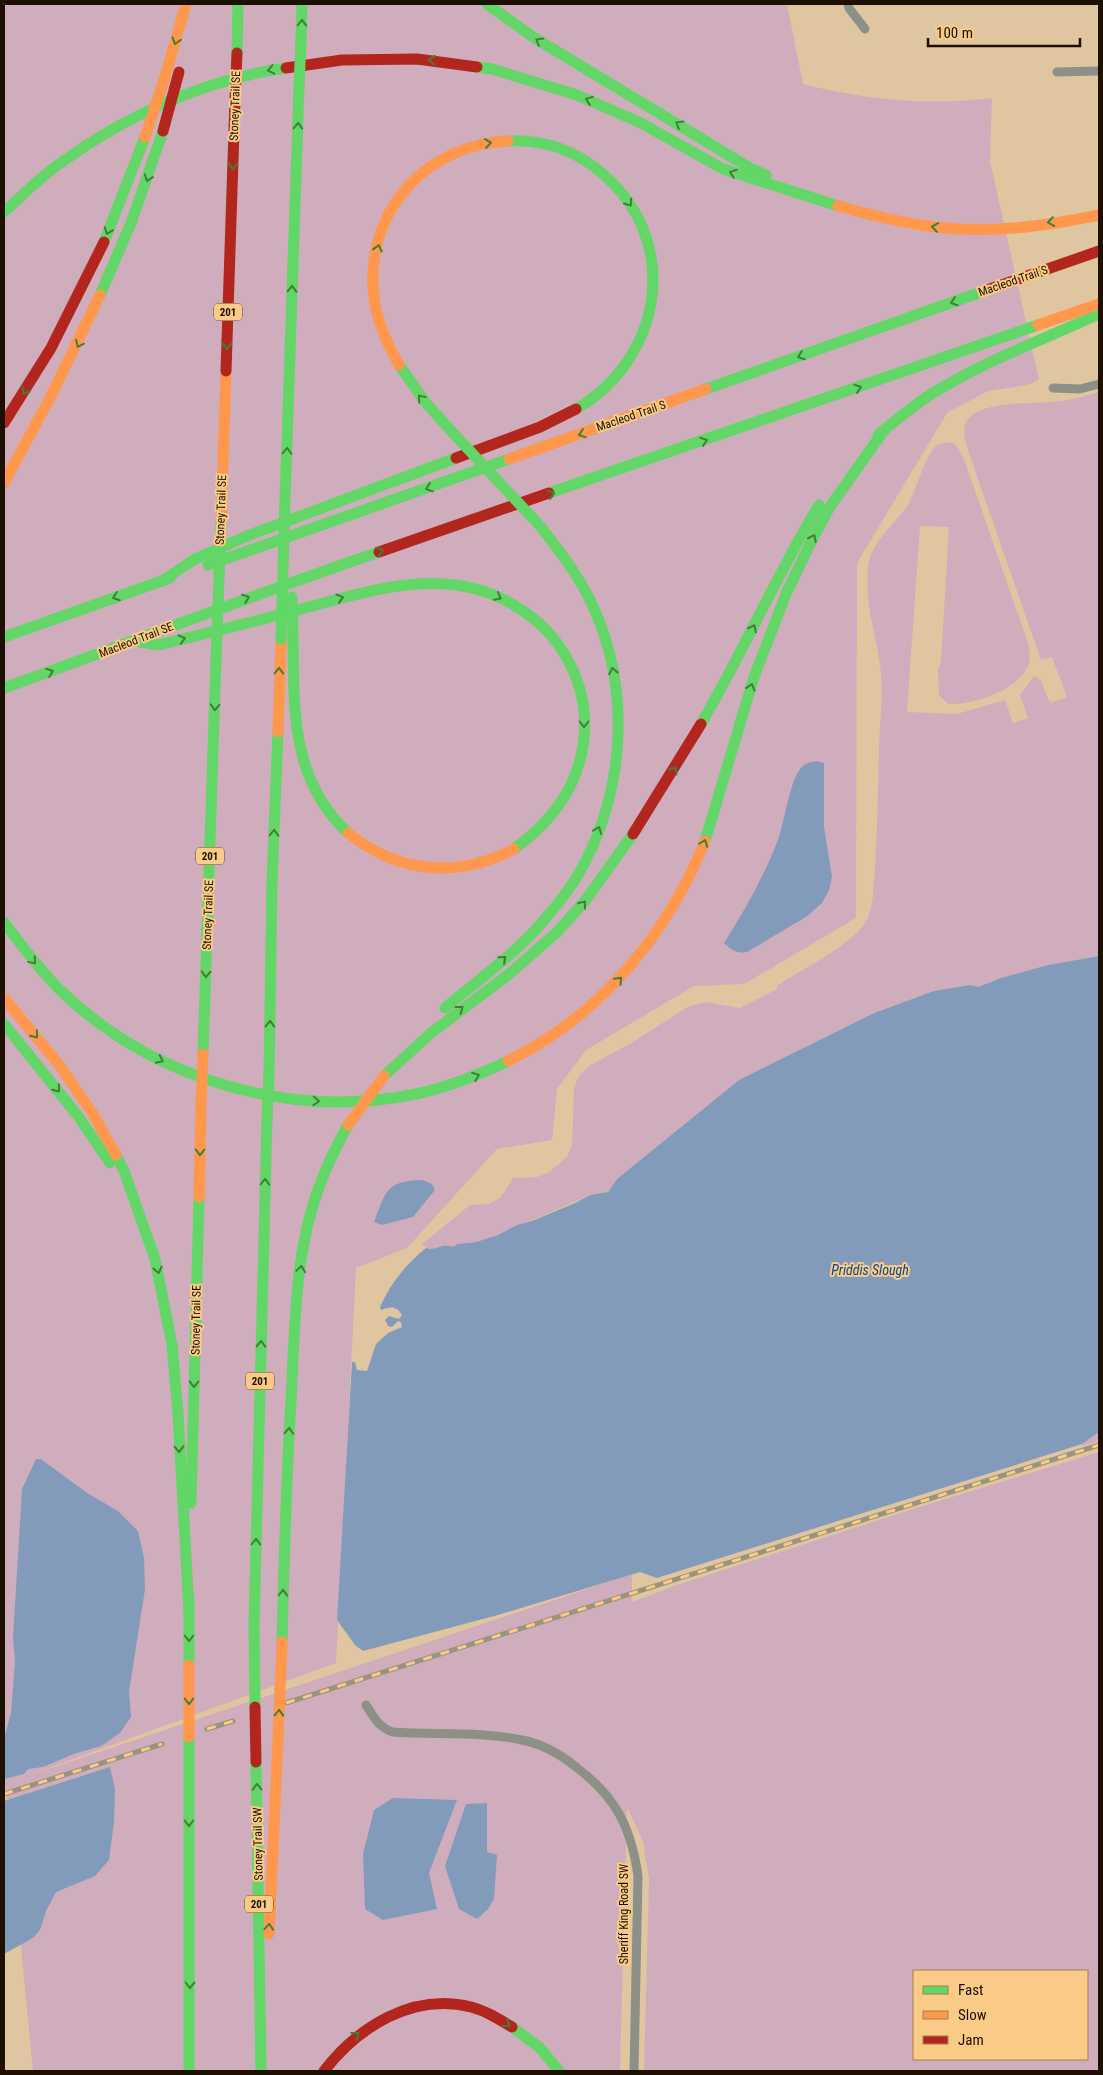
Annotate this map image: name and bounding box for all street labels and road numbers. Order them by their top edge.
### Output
street label: Stoney Trail SE [227,71,243,141]
street label: Macleod Trail S [976,263,1050,299]
road number: 201 [214,304,242,320]
street label: Macleod Trail S [594,398,668,434]
street label: Stoney Trail SE [213,475,229,545]
street label: Macleod Trail SE [97,619,175,661]
road number: 201 [196,848,224,864]
street label: Stoney Trail SE [200,880,216,950]
street label: Stoney Trail SE [188,1285,204,1355]
road number: 201 [246,1372,274,1390]
street label: Stoney Trail SW [250,1807,266,1881]
street label: Sheriff King Road SW [617,1864,631,1964]
road number: 201 [245,1896,273,1912]

